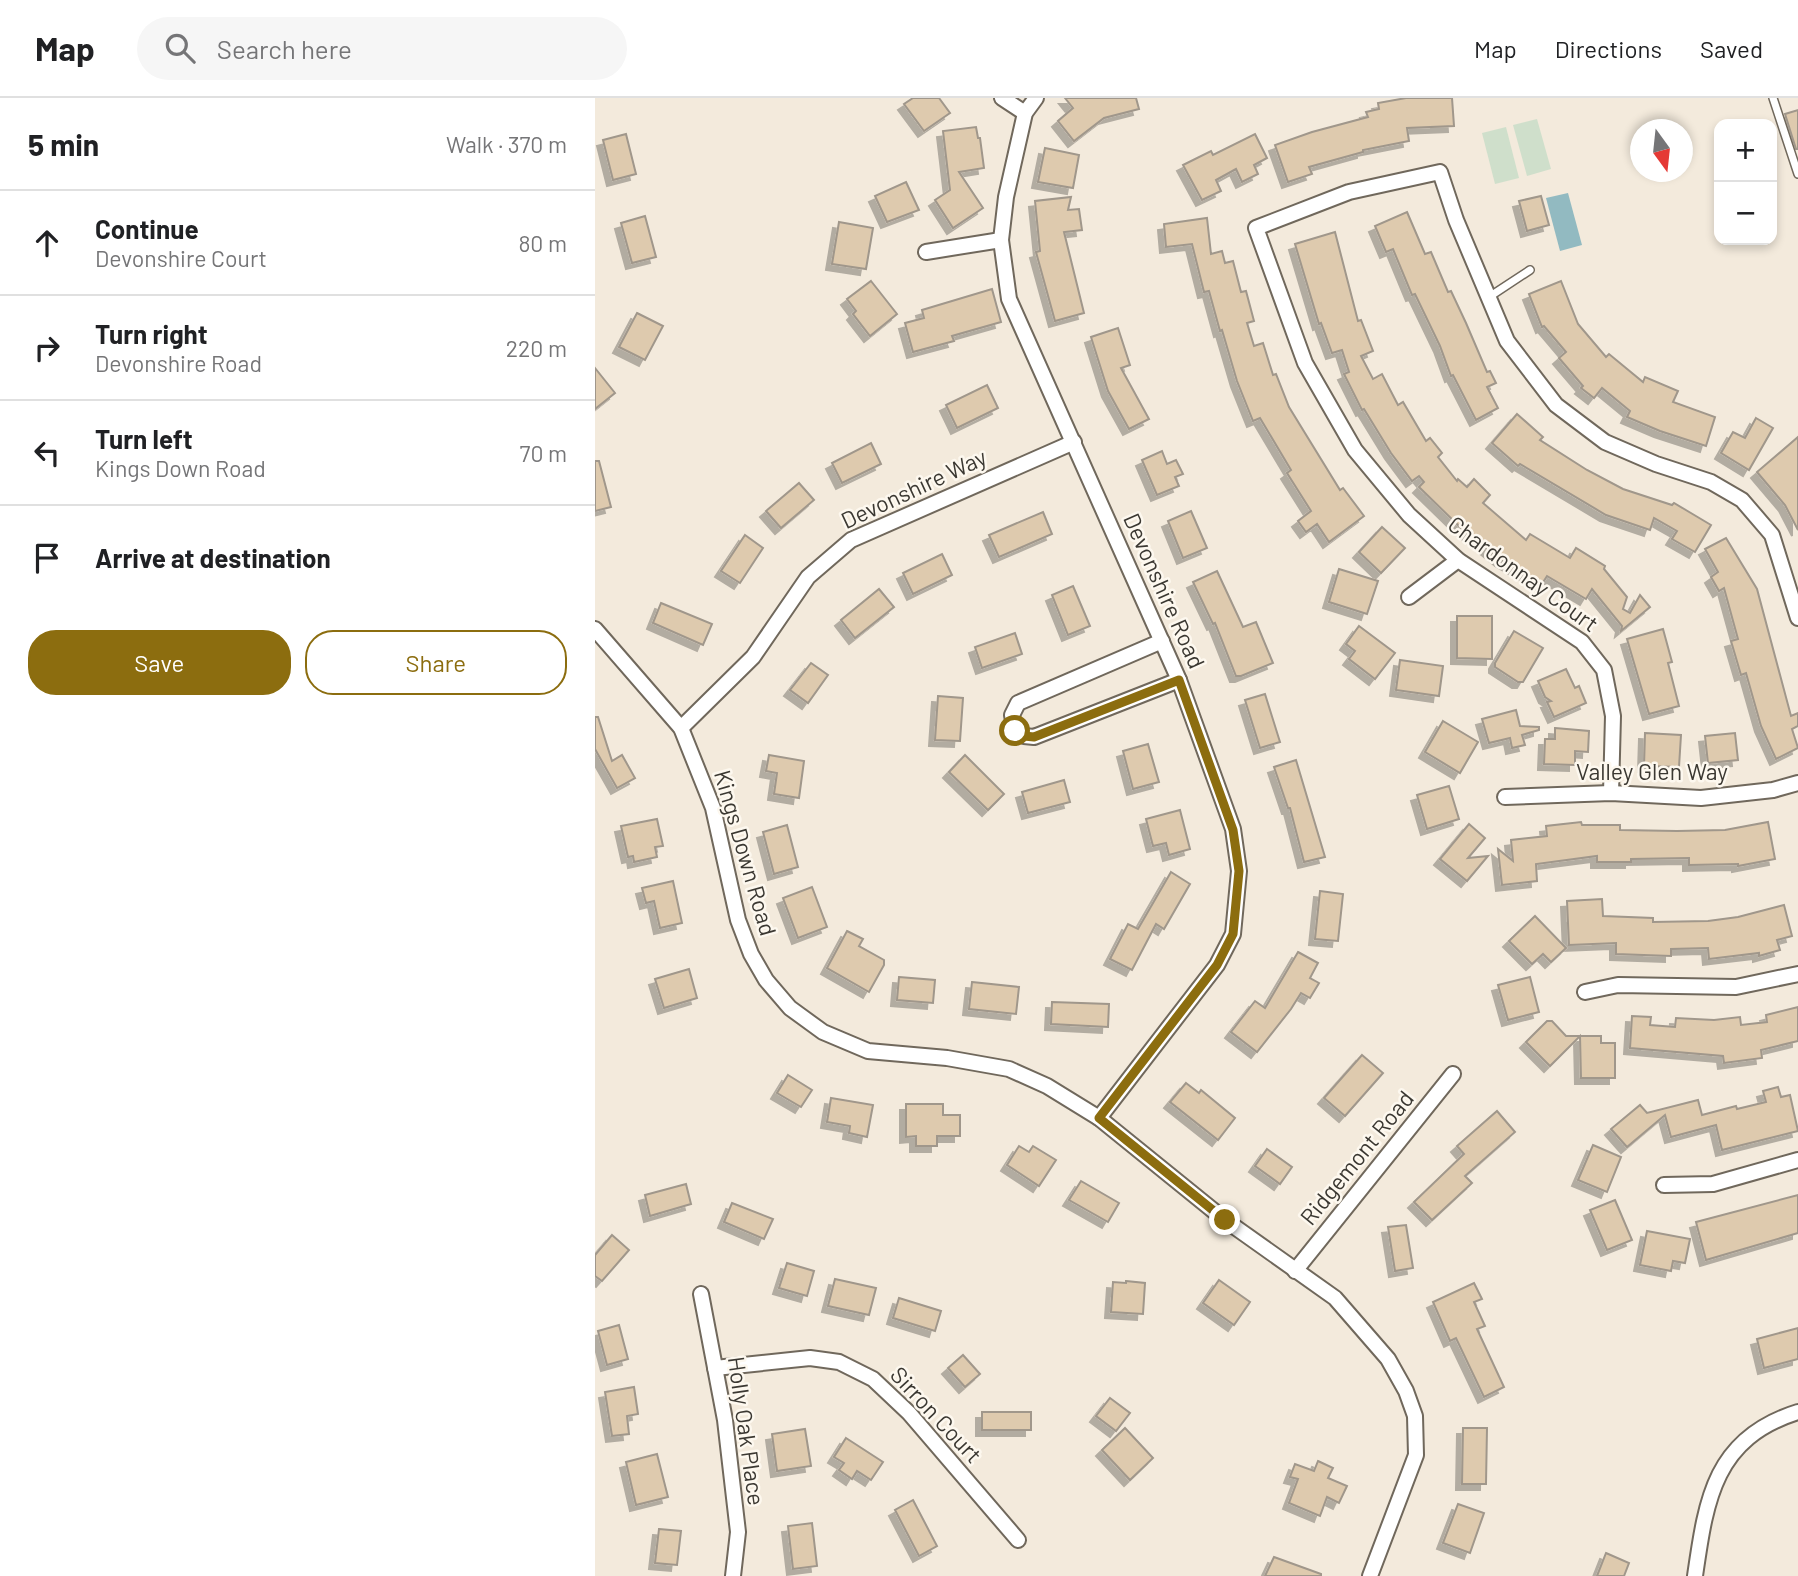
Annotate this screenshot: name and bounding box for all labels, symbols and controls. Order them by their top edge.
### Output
search box [137,17,627,80]
text: Map [35,28,95,68]
icon: search [161,29,199,67]
text: Search here [217,33,352,64]
text: Map [1474,34,1517,63]
text: Directions [1555,34,1662,63]
text: Saved [1700,34,1763,63]
north arrow [1630,119,1693,182]
map controls [1714,119,1777,245]
button: + [1714,119,1777,182]
text: 5 min [28,126,99,162]
text: Walk · 370 m [446,130,567,158]
button: − [1714,182,1777,245]
text: Continue [95,213,199,244]
icon: ahead [28,224,66,262]
text: 80 m [518,229,567,257]
text: Devonshire Court [95,244,267,272]
text: Turn right [95,318,208,349]
icon: right [28,329,66,367]
text: 220 m [506,334,567,362]
text: Devonshire Road [95,349,262,377]
text: Turn left [95,423,193,454]
icon: left [28,434,66,472]
text: 70 m [520,439,567,467]
street label: Devonshire Way [836,442,991,534]
text: Kings Down Road [95,454,266,482]
street label: Devonshire Road [1118,509,1212,673]
street label: Chardonnay Court [1443,509,1604,637]
icon: arrive [28,539,66,577]
text: Arrive at destination [95,542,331,573]
button: Save [28,630,291,695]
button: Share [305,630,567,695]
route start [999,715,1030,746]
street label: Valley Glen Way [1576,757,1728,785]
street label: Kings Down Road [709,767,783,939]
street label: Ridgemont Road [1294,1085,1419,1230]
route end [1209,1204,1240,1235]
street label: Holly Oak Place [723,1355,771,1507]
street label: Sirron Court [885,1360,988,1468]

